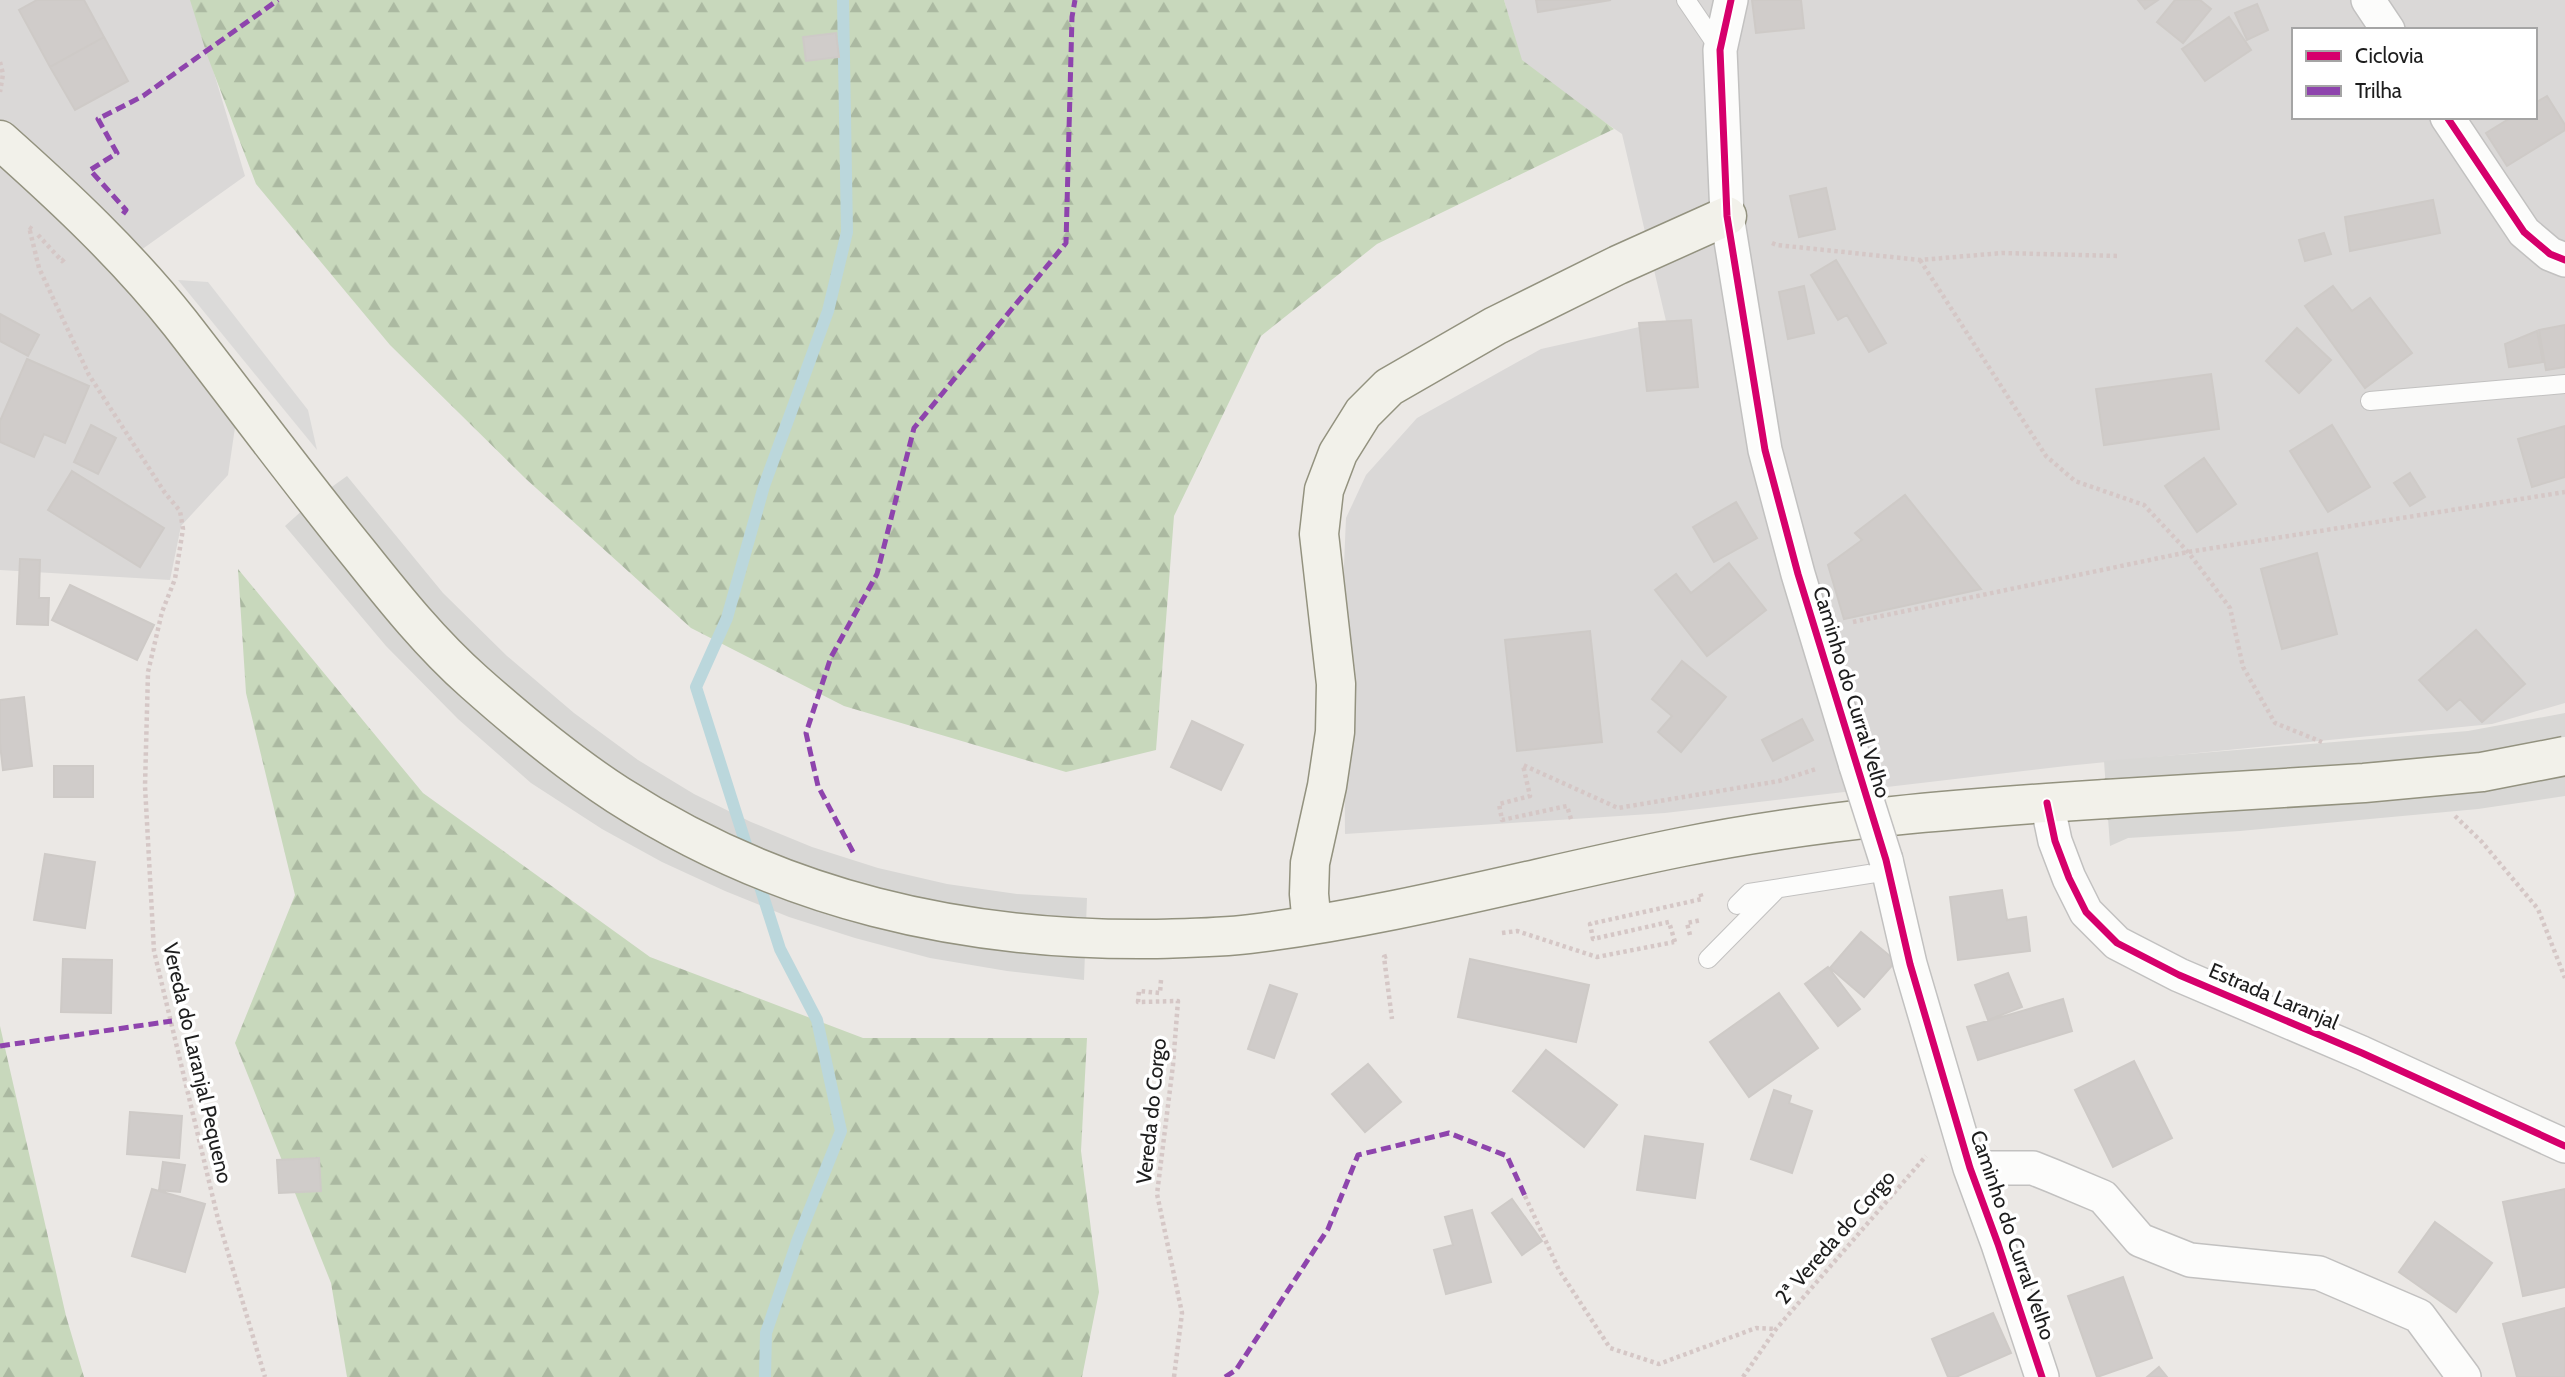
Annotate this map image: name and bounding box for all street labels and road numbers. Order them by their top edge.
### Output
street label: Caminho do Curral Velho [1808,583,1896,801]
street label: Vereda do Laranjal Pequeno [157,940,238,1186]
street label: Estrada Laranjal [2205,957,2343,1036]
street label: Vereda do Corgo [1131,1037,1171,1185]
street label: Caminho do Curral Velho [1965,1127,2061,1343]
street label: 2ª Vereda do Corgo [1770,1165,1900,1309]

